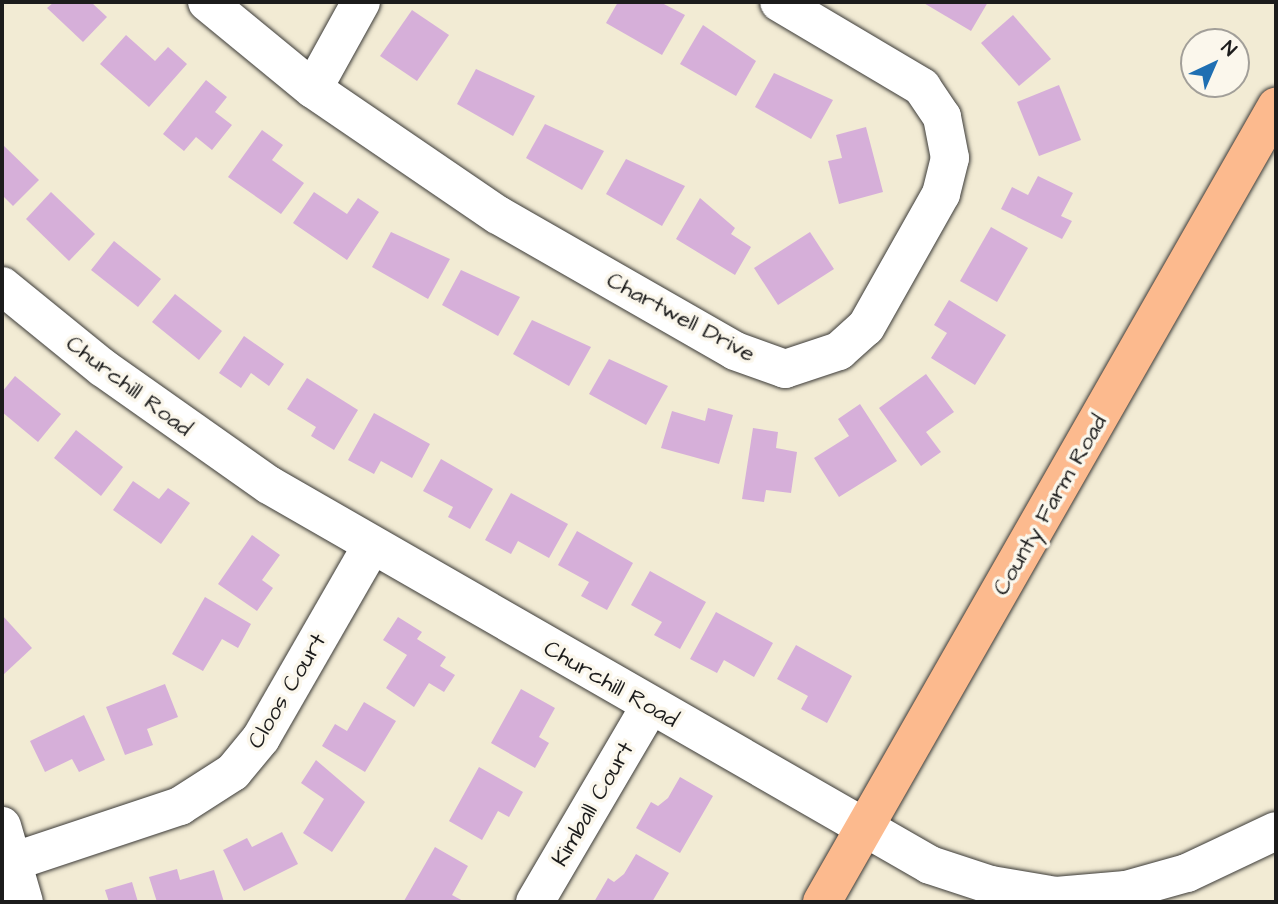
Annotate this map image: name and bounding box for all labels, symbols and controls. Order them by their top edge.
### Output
north arrow [1180,28,1250,98]
text: N [1215,35,1242,63]
street label: Chartwell Drive [602,266,760,368]
street label: Churchill Road [61,330,197,442]
street label: County Farm Road [987,410,1113,600]
street label: Cloos Court [242,628,332,754]
street label: Churchill Road [539,634,683,734]
street label: Kimball Court [546,737,640,871]

